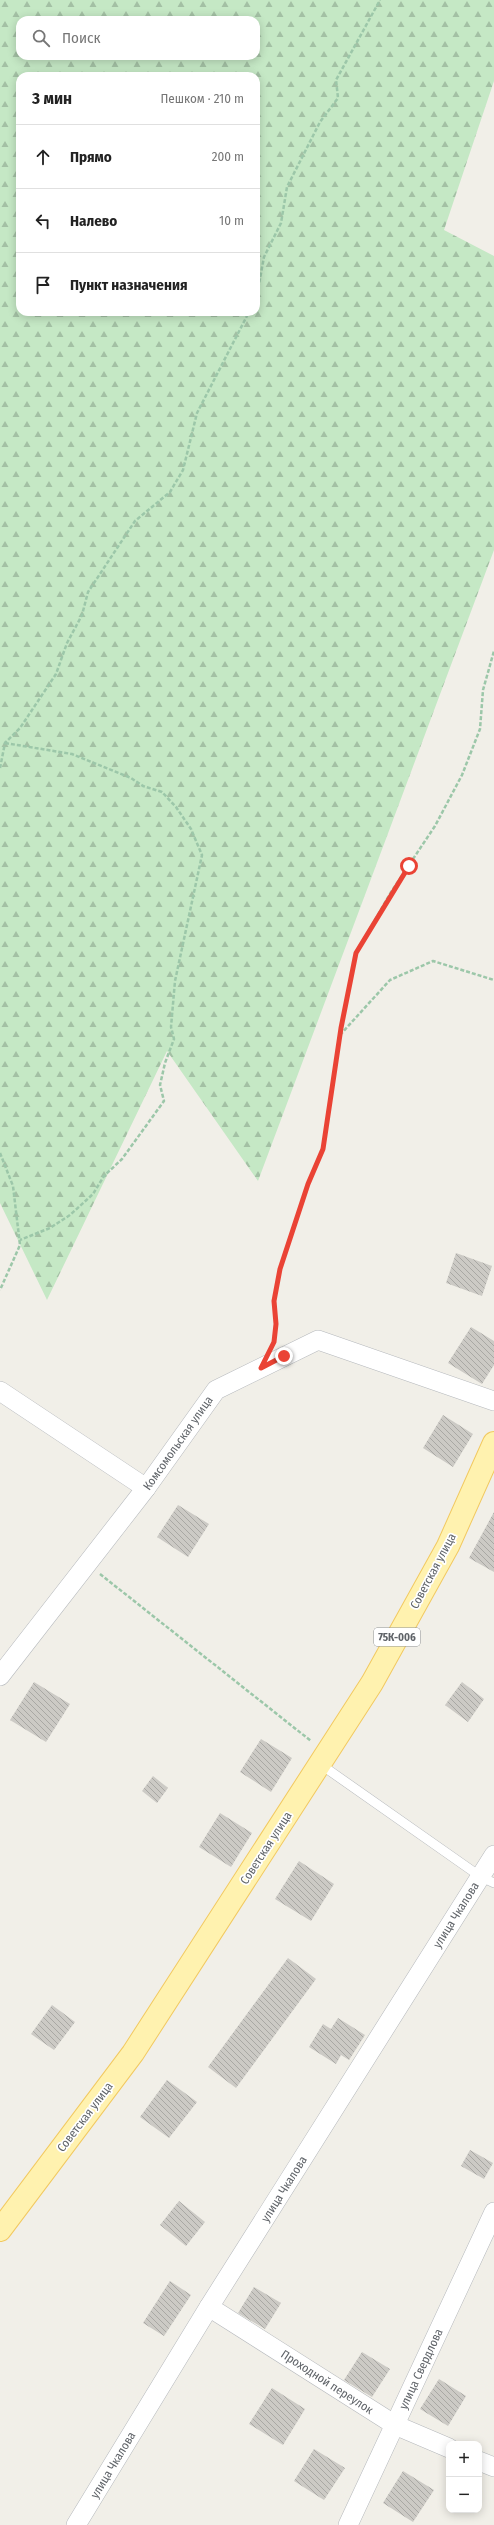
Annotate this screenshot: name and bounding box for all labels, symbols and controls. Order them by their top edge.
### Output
search box [16,16,260,60]
icon: search [30,27,52,49]
text: Поиск [62,29,100,47]
text: 3 мин [32,88,72,109]
text: Пешком · 210 m [161,91,244,106]
icon: ahead [32,146,54,168]
text: Прямо [70,148,112,166]
text: 200 m [212,149,244,164]
icon: left [32,210,54,232]
text: Налево [70,212,117,230]
text: 10 m [219,213,244,228]
icon: arrive [32,274,54,296]
text: Пункт назначения [70,276,188,294]
route start [400,857,418,875]
route end [275,1347,293,1365]
street label: Комсомольская улица [140,1393,216,1493]
street label: Советская улица [407,1531,459,1611]
road number: 75К-006 [374,1628,420,1646]
street label: Советская улица [237,1809,295,1887]
street label: улица Чкалова [430,1879,482,1951]
street label: Советская улица [54,2079,116,2155]
street label: улица Чкалова [258,2153,310,2225]
street label: улица Свердлова [396,2326,446,2412]
street label: Проходной переулок [278,2347,376,2417]
street label: улица Чкалова [88,2429,138,2501]
map controls [446,2441,482,2513]
button: + [446,2441,482,2477]
button: − [446,2477,482,2513]

